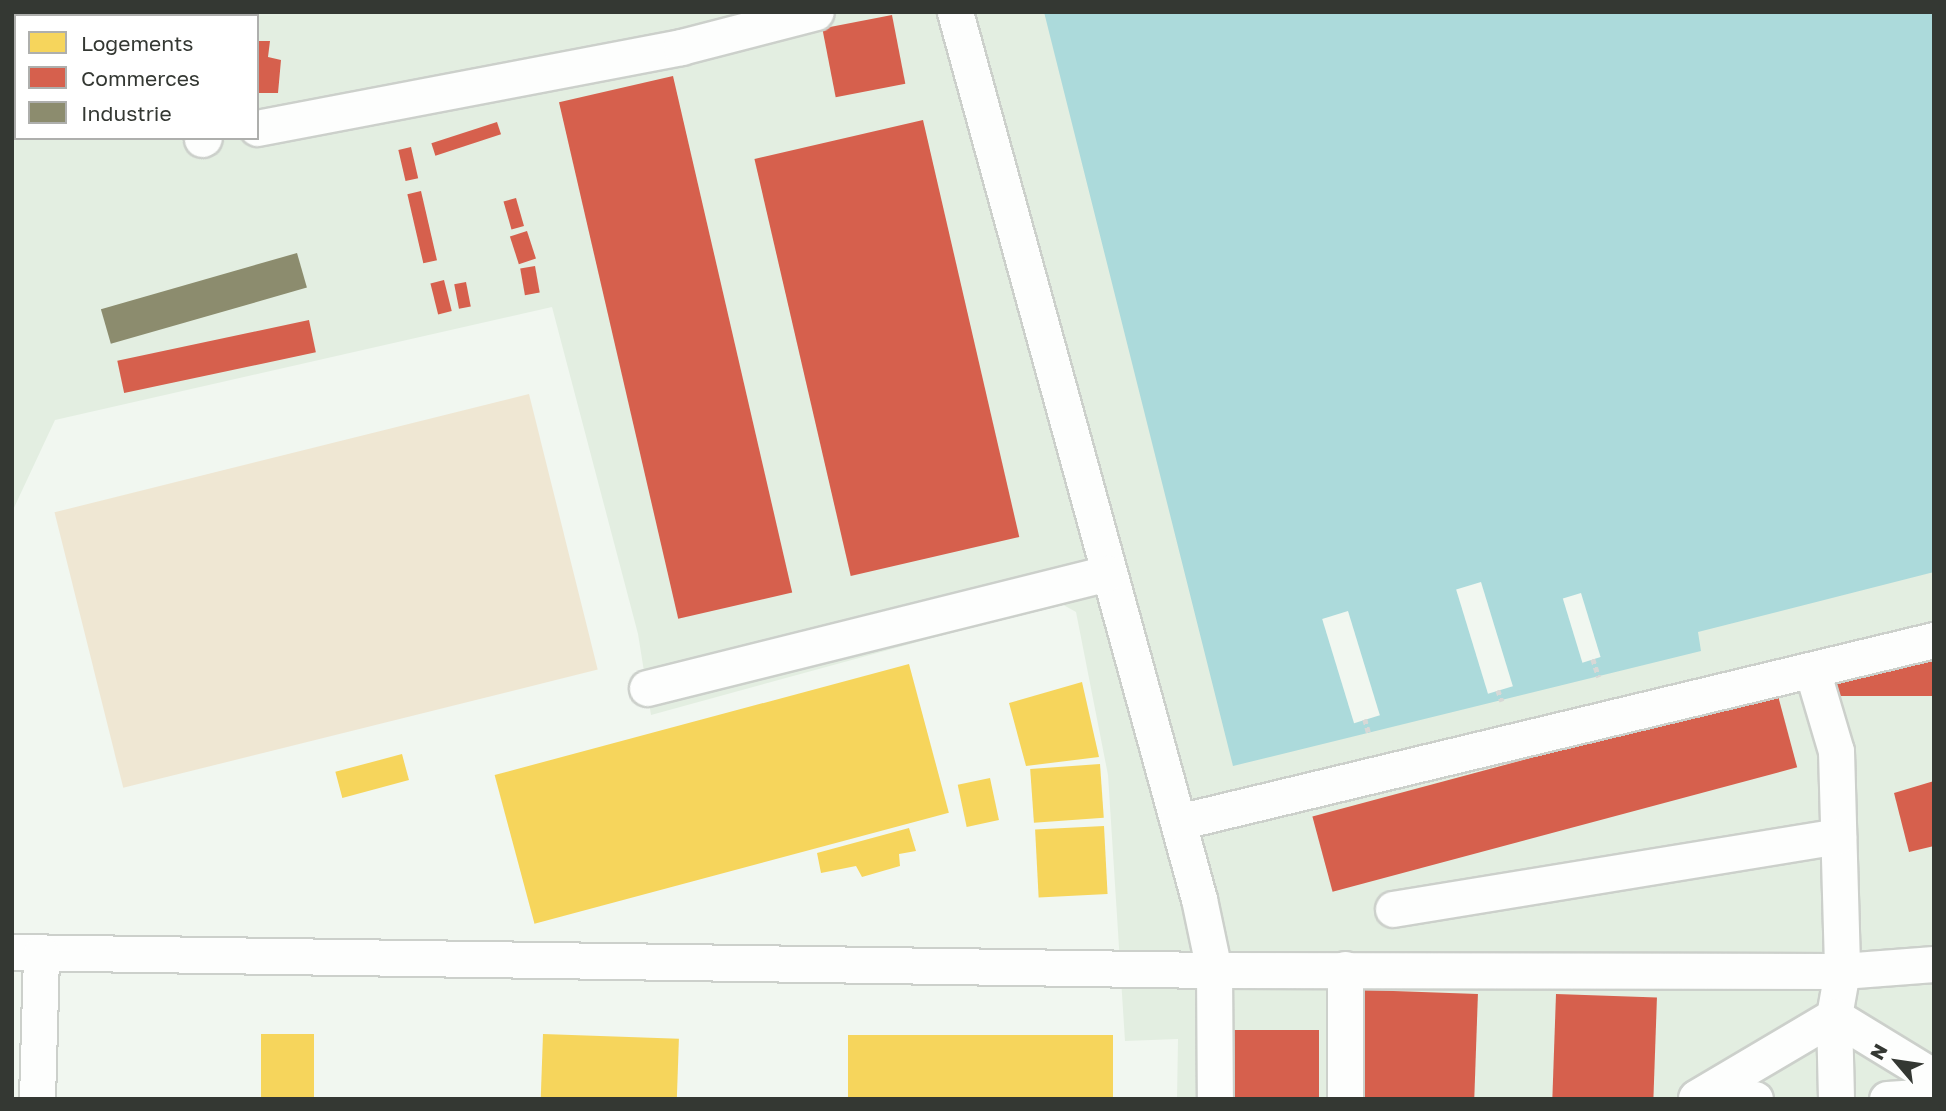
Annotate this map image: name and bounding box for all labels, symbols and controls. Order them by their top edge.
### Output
legend [14,14,259,140]
text: Logements [81,30,193,56]
text: Commerces [81,65,200,91]
text: Industrie [81,100,172,126]
north arrow [1862,1027,1932,1097]
text: N [1865,1040,1892,1063]

